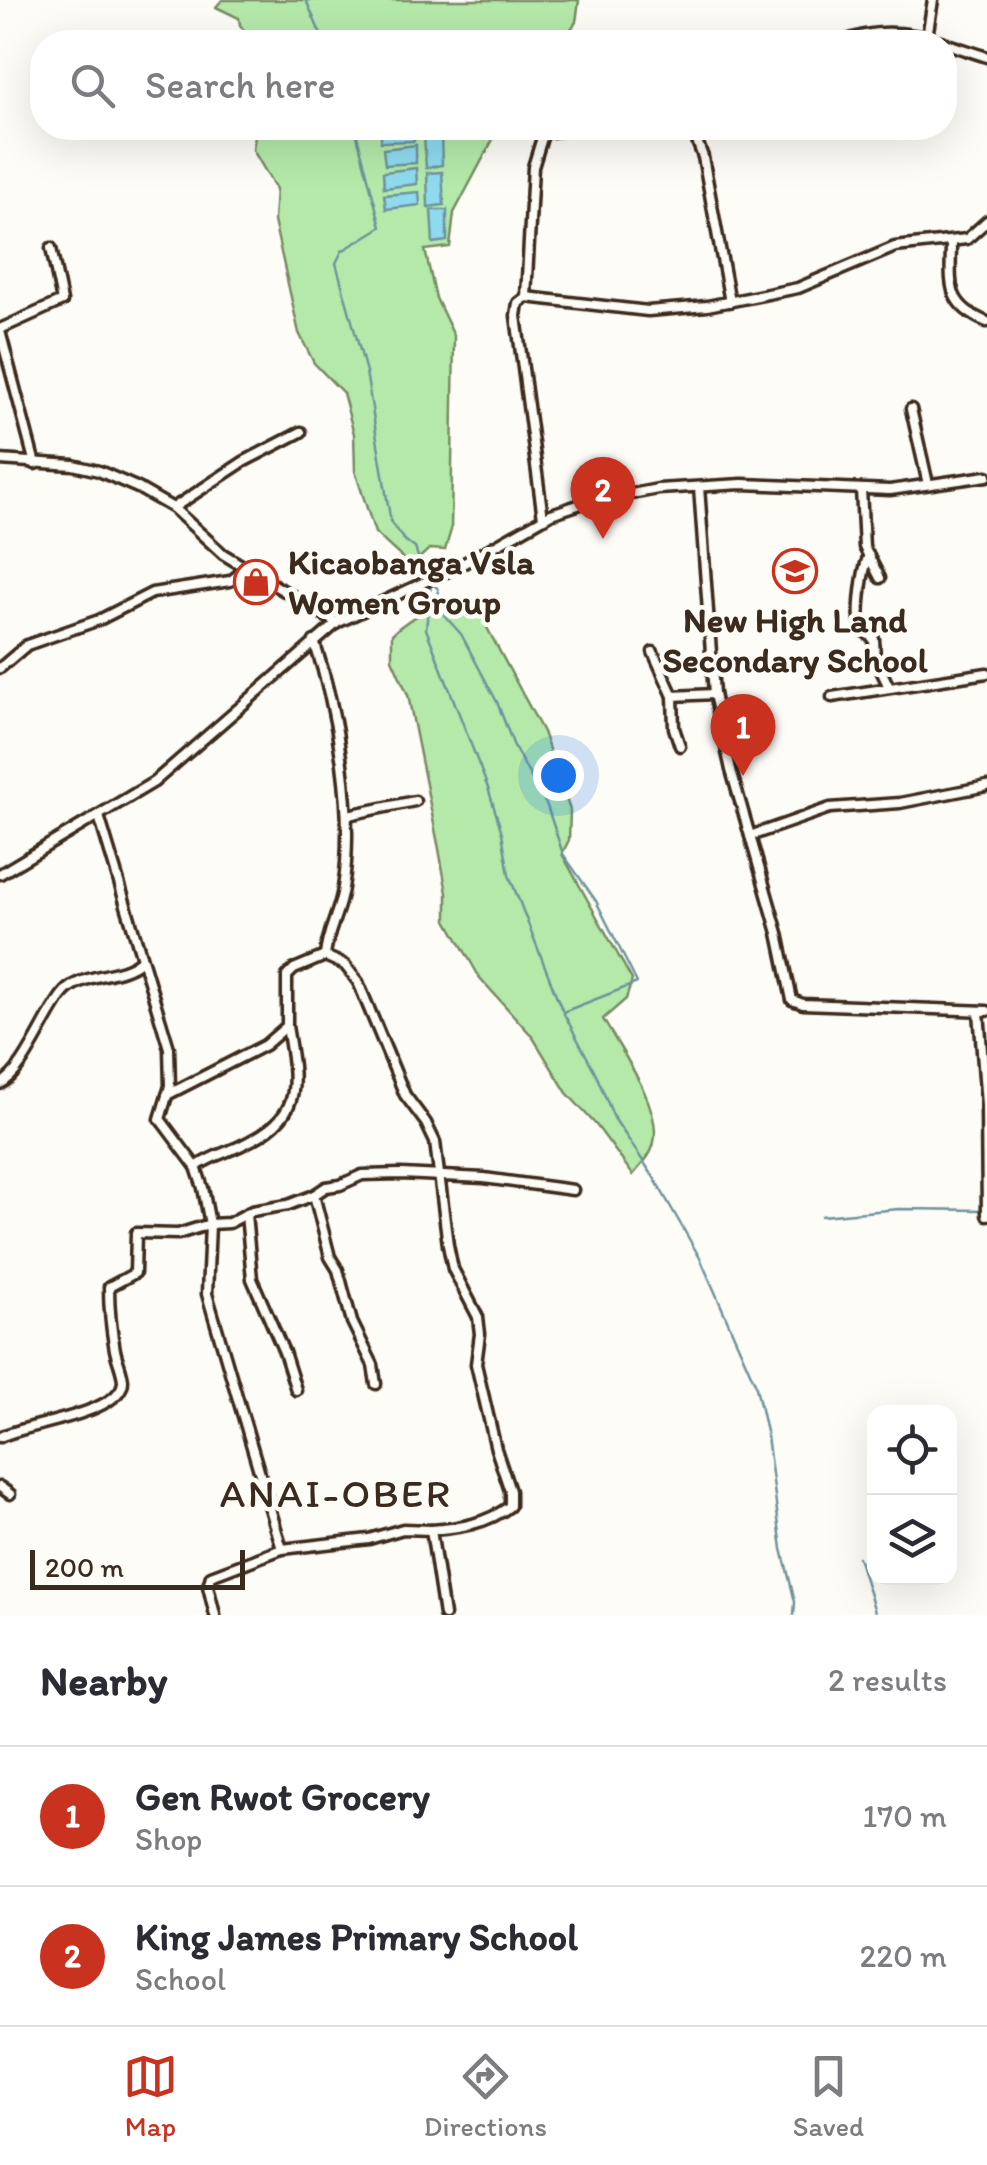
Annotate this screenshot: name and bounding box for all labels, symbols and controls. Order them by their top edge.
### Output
search box [30,30,957,140]
icon: search [65,58,120,113]
text: Search here [145,62,336,108]
pin: 2 [570,456,636,539]
place label: Kicaobanga Vsla Women Group [288,541,535,623]
school or university icon: New High Land Secondary School [772,548,818,594]
shop icon: Kicaobanga Vsla Women Group [233,559,279,605]
place label: New High Land Secondary School [662,599,928,681]
pin: 1 [710,694,776,776]
your location [533,750,584,801]
map controls [867,1405,957,1585]
button: locate [867,1405,957,1495]
district label: ANAI-OBER [220,1469,452,1517]
button: layers [867,1495,957,1585]
scale bar [30,1545,245,1590]
text: 200 m [45,1550,124,1584]
text: Nearby [40,1655,167,1706]
text: 2 results [828,1661,947,1699]
text: Gen Rwot Grocery [135,1774,430,1820]
text: 1 [65,1797,80,1835]
text: 170 m [862,1797,947,1835]
text: Shop [135,1820,202,1858]
text: King James Primary School [135,1914,578,1960]
text: 2 [64,1937,81,1975]
text: 220 m [860,1937,947,1975]
text: School [135,1960,226,1998]
tab: Map [123,2049,178,2143]
tab: Directions [424,2049,547,2143]
tab: Saved [793,2049,864,2143]

